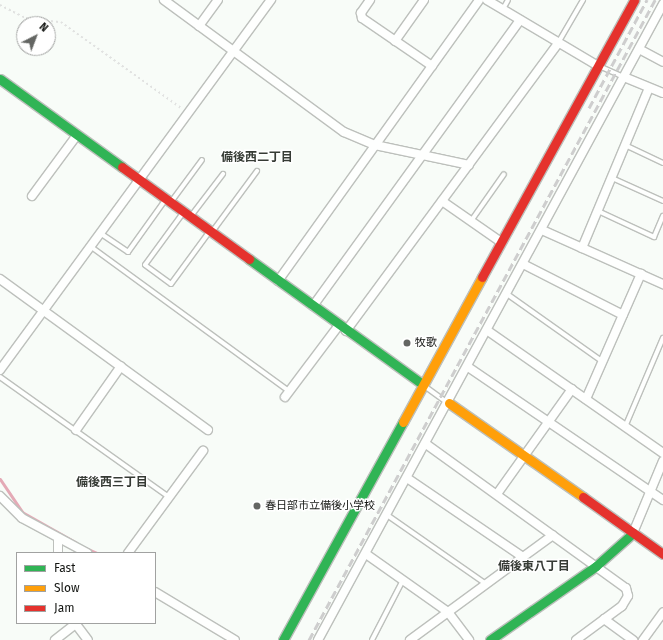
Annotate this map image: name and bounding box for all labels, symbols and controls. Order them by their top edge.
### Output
north arrow [16,16,56,56]
text: N [37,20,51,35]
district label: 備後西二丁目 [221,151,293,165]
place label: 牧歌 [415,336,437,350]
marker: 牧歌 [402,338,412,348]
district label: 備後西三丁目 [76,476,148,490]
place label: 春日部市立備後小学校 [265,499,375,513]
marker: 春日部市立備後小学校 [252,501,262,511]
legend [16,552,156,624]
district label: 備後東八丁目 [498,560,570,574]
text: Fast [54,561,76,575]
text: Slow [54,581,80,595]
text: Jam [54,601,74,615]

